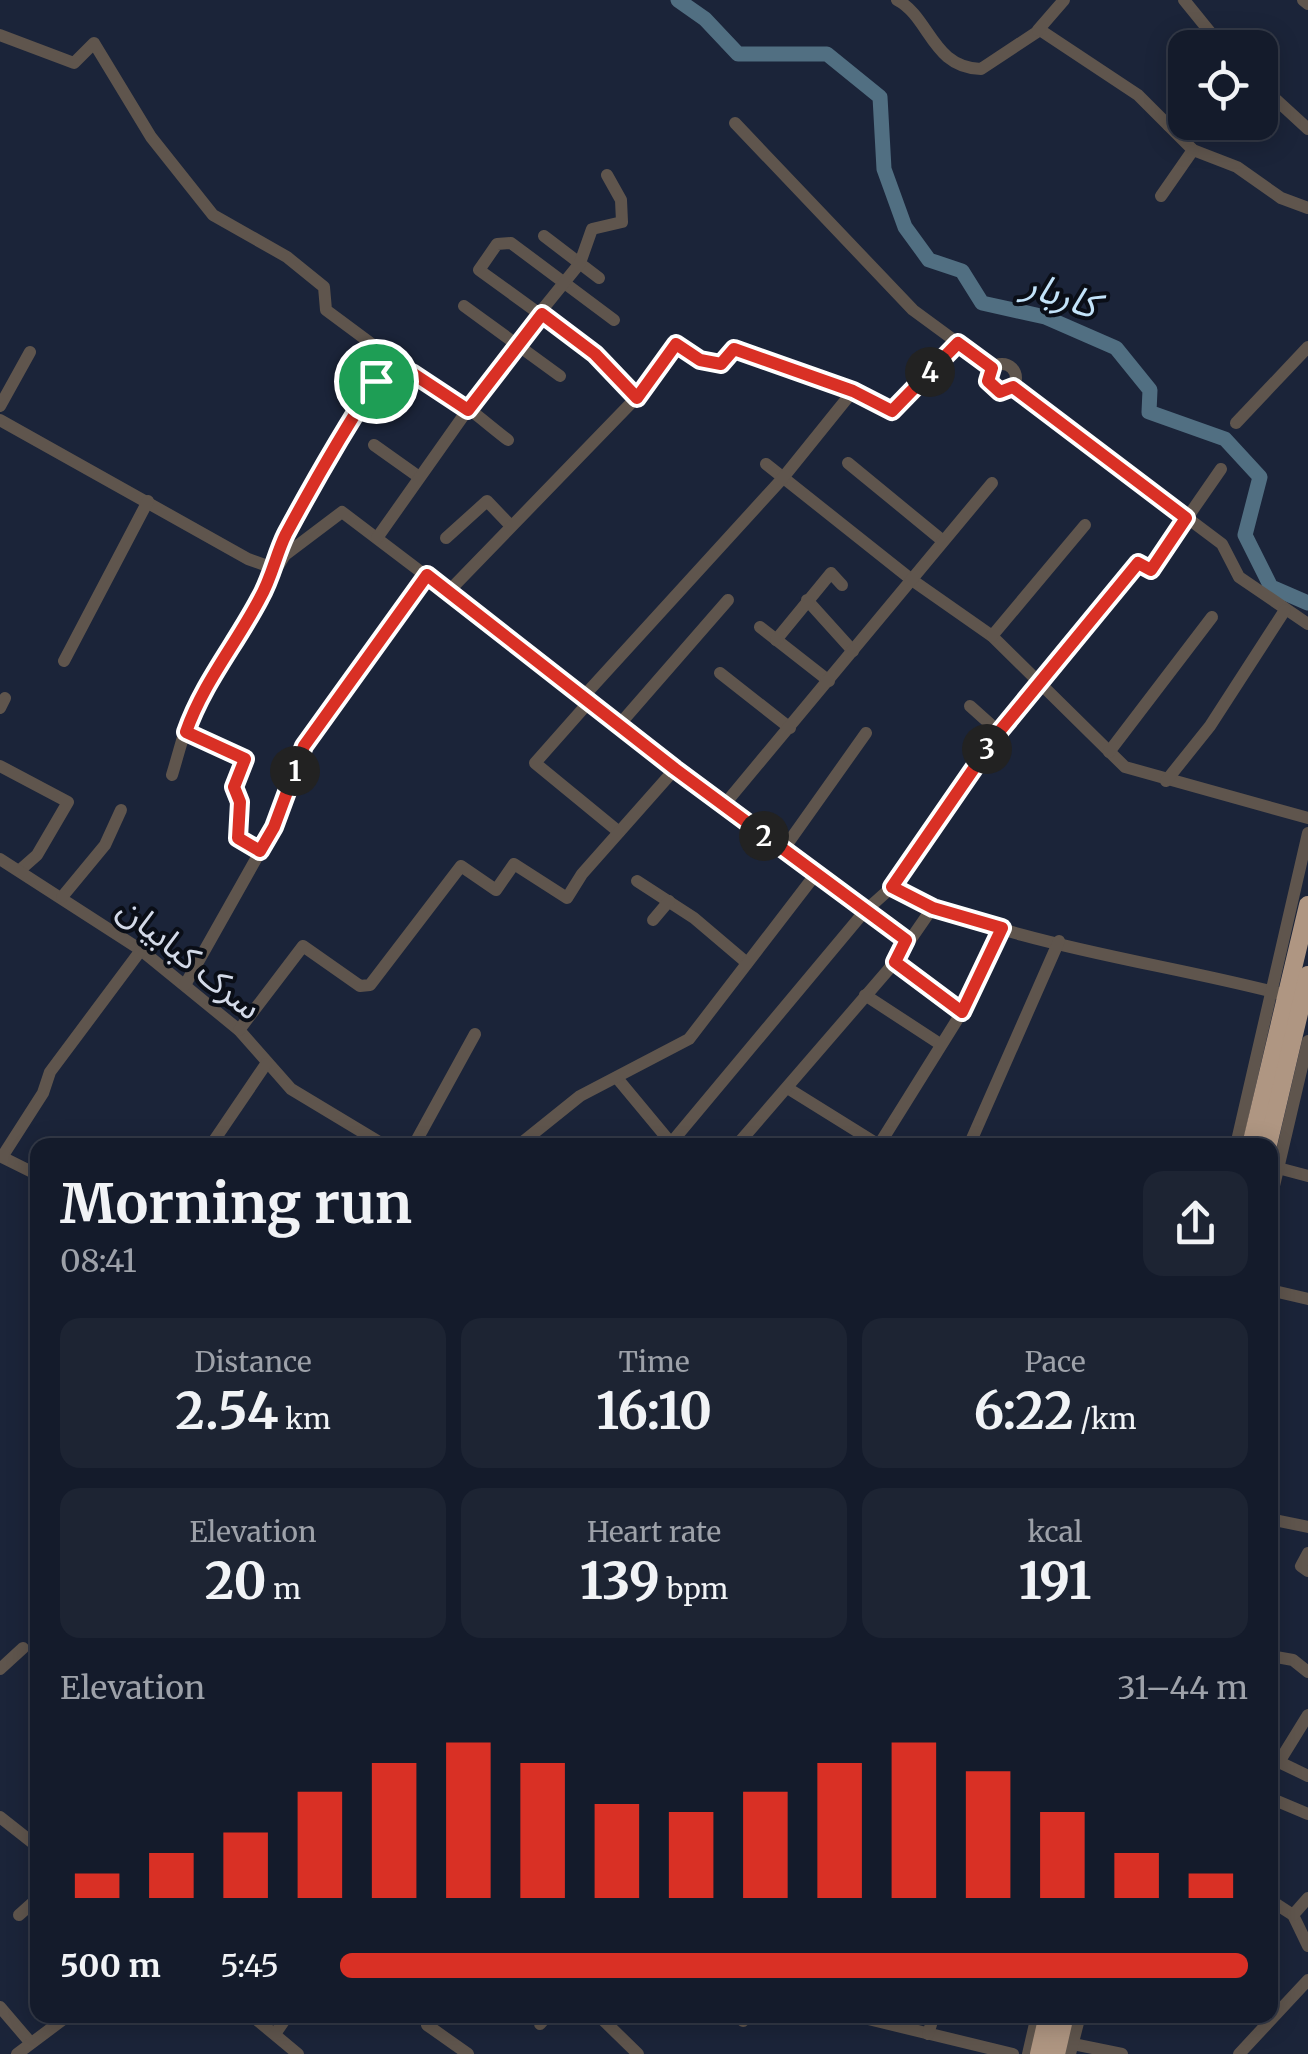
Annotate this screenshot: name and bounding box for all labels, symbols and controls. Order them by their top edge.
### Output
map controls [1168,30,1278,140]
button: locate [1168,30,1278,140]
water label: کاربار [1015,259,1111,331]
pin [334,339,419,424]
pin: 4 [905,347,955,397]
icon: arrive [349,354,404,409]
text: 4 [921,354,939,390]
pin: 3 [962,724,1012,774]
text: 3 [979,731,995,767]
pin: 1 [270,746,320,796]
text: 1 [289,753,301,789]
pin: 2 [739,811,789,861]
text: 2 [756,818,772,854]
street label: سرک کبابیان [109,887,271,1029]
text: Morning run [60,1169,412,1238]
button: share [1143,1171,1248,1276]
text: 08:41 [60,1241,137,1281]
text: Distance [194,1344,312,1380]
text: Time [619,1344,690,1380]
text: Pace [1024,1344,1086,1380]
text: 2.54 [175,1380,279,1443]
text: 16:10 [596,1380,712,1443]
text: 6:22 [973,1380,1074,1443]
text: km [279,1401,331,1437]
text: /km [1074,1401,1137,1437]
text: Elevation [189,1514,317,1550]
text: Heart rate [587,1514,721,1550]
text: kcal [1027,1514,1083,1550]
text: 20 [205,1550,267,1613]
text: 139 [580,1550,660,1613]
text: 191 [1018,1550,1092,1613]
text: m [267,1571,301,1607]
text: bpm [660,1571,728,1607]
text: Elevation [60,1668,205,1708]
text: 31–44 m [1117,1668,1248,1708]
text: 500 m [60,1946,161,1986]
text: 5:45 [220,1946,279,1986]

